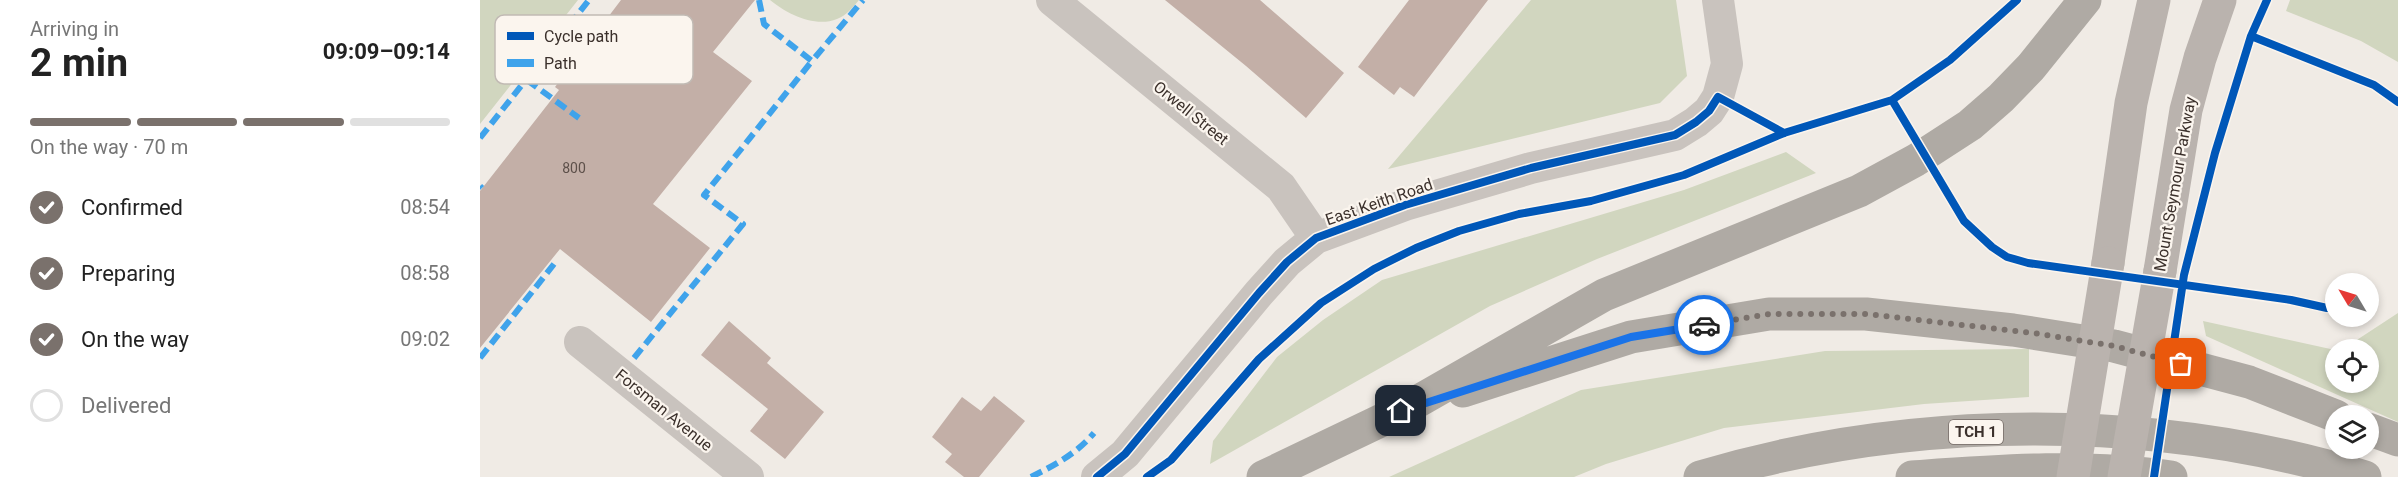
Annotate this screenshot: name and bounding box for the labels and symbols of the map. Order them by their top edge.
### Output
legend [495,15,693,84]
text: Cycle path [544,27,618,46]
text: Path [544,54,577,73]
street label: Orwell Street [1150,77,1232,149]
street label: Mount Seymour Parkway [2150,95,2200,273]
house number: 800 [562,160,586,176]
street label: East Keith Road [1323,175,1435,229]
north arrow [2325,273,2379,327]
courier [1674,295,1734,355]
pin [2155,338,2206,389]
street label: Forsman Avenue [612,365,716,455]
pin [1375,385,1426,436]
road number: TCH 1 [1949,420,2003,444]

